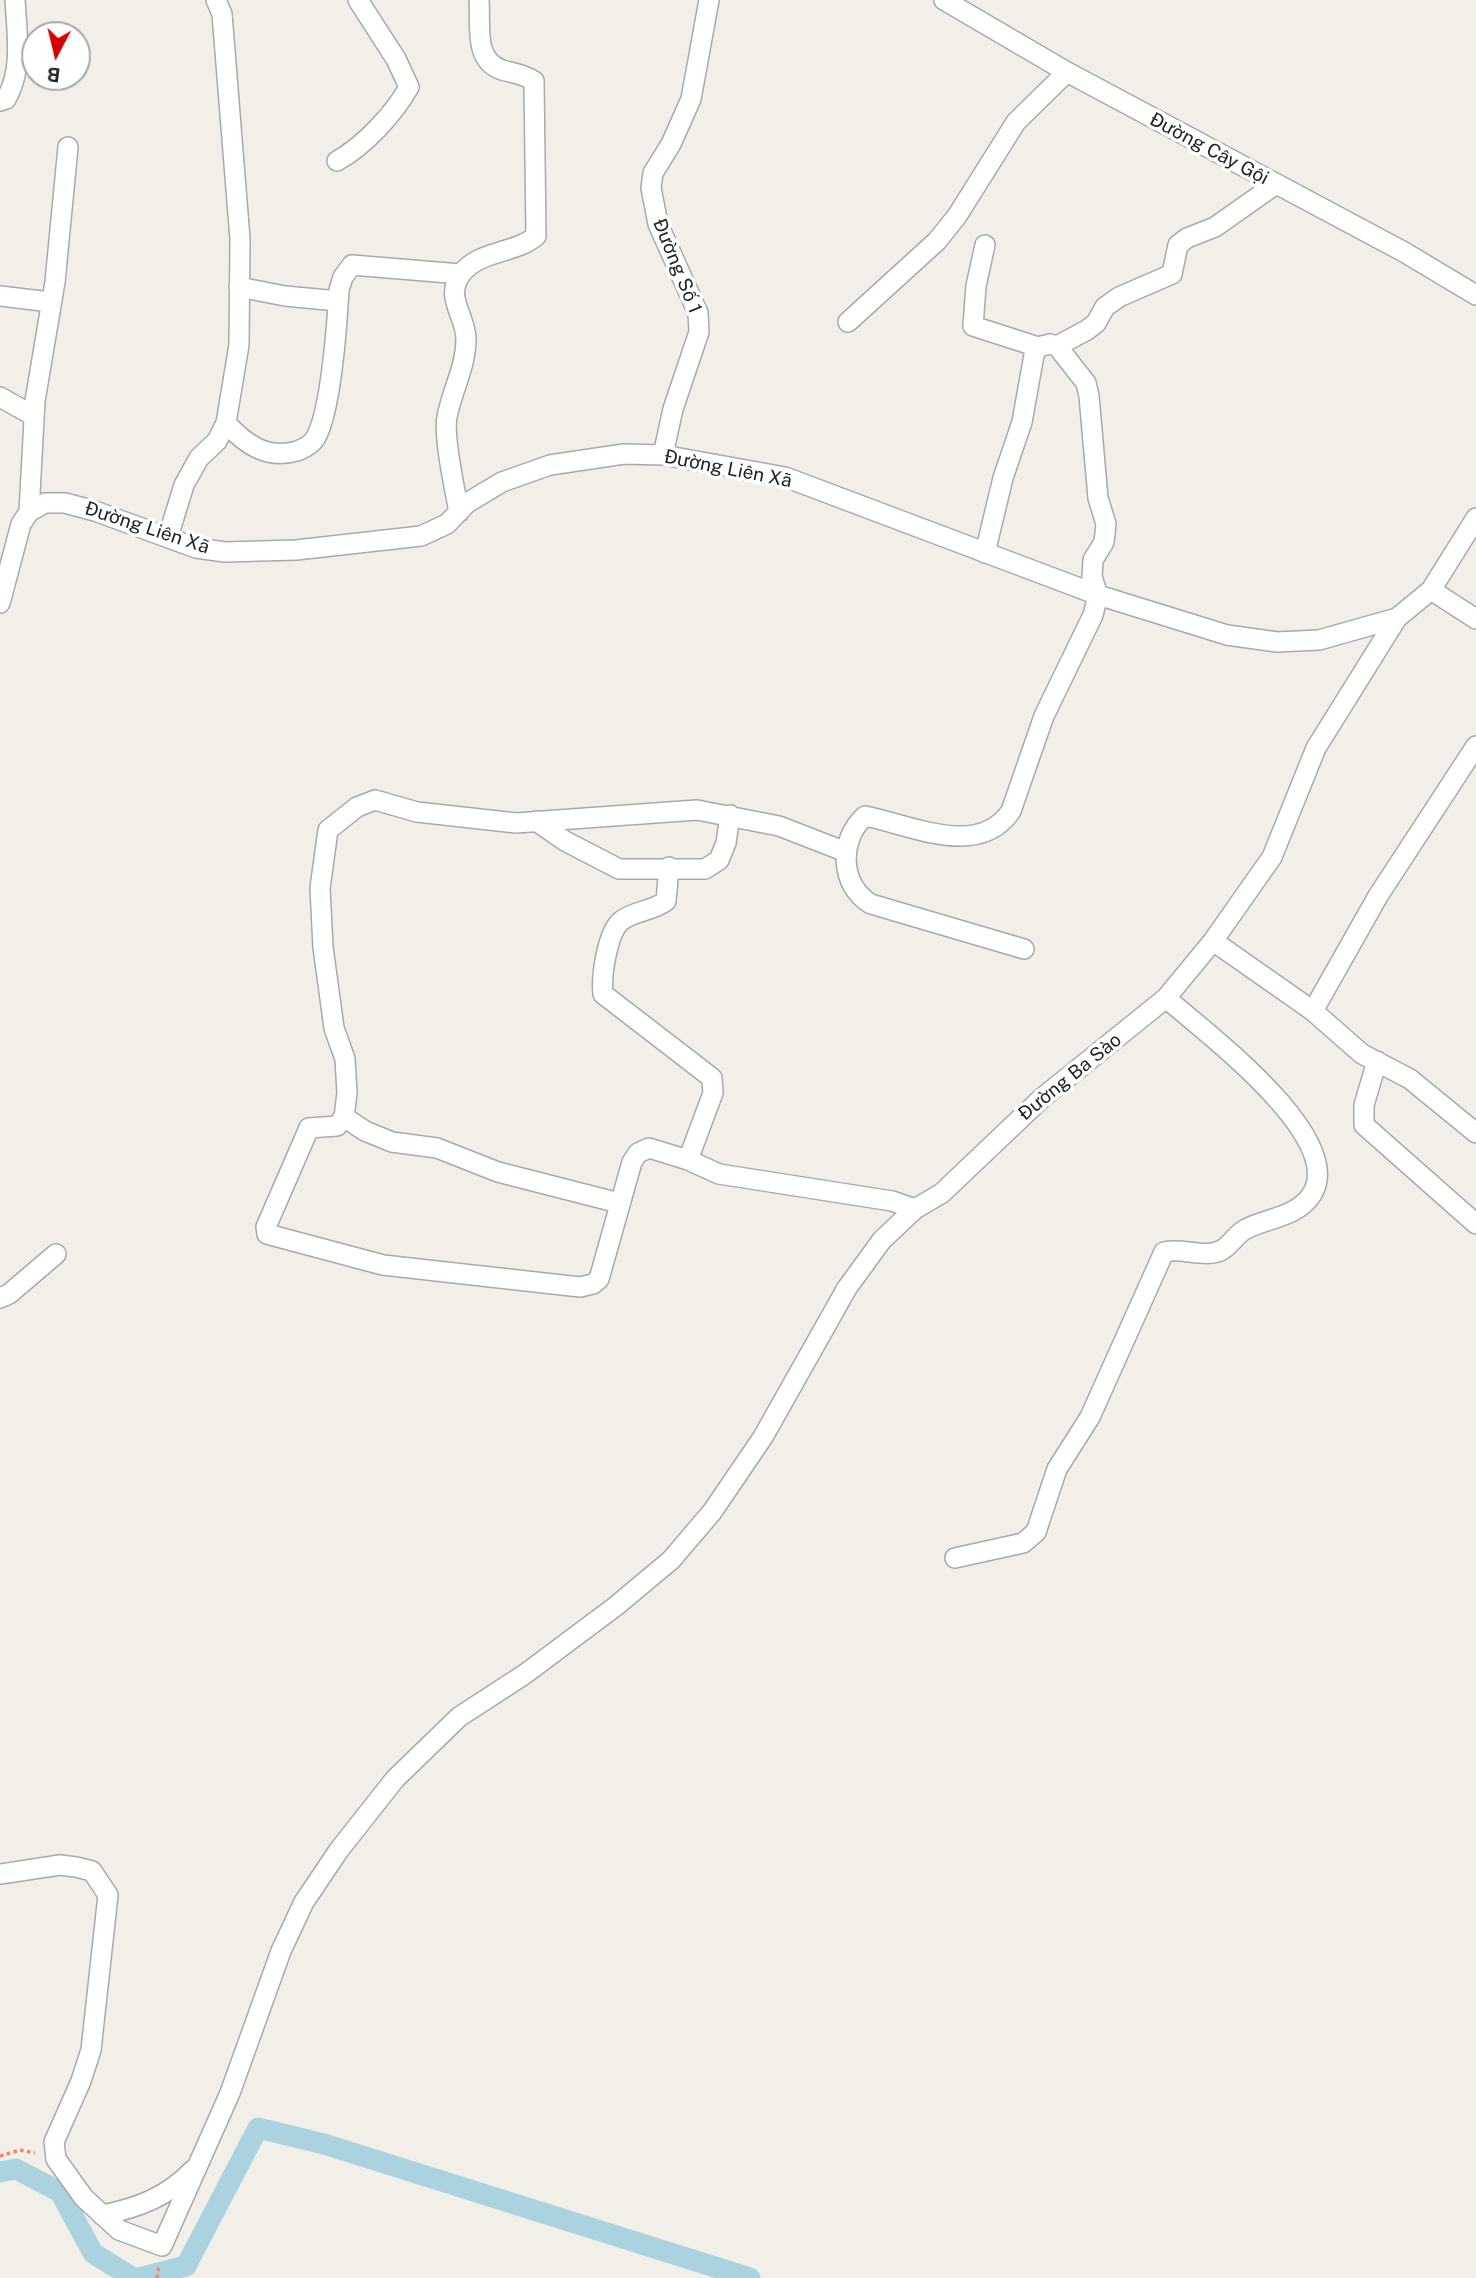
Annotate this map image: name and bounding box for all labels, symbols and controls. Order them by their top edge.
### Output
north arrow [21,21,91,91]
text: B [46,63,61,87]
street label: Đường Cây Gội [1146,108,1272,190]
street label: Đường Số 1 [648,215,706,317]
street label: Đường Liên Xã [662,445,794,493]
street label: Đường Liên Xã [82,497,212,559]
street label: Đường Ba Sào [1014,1028,1126,1126]

